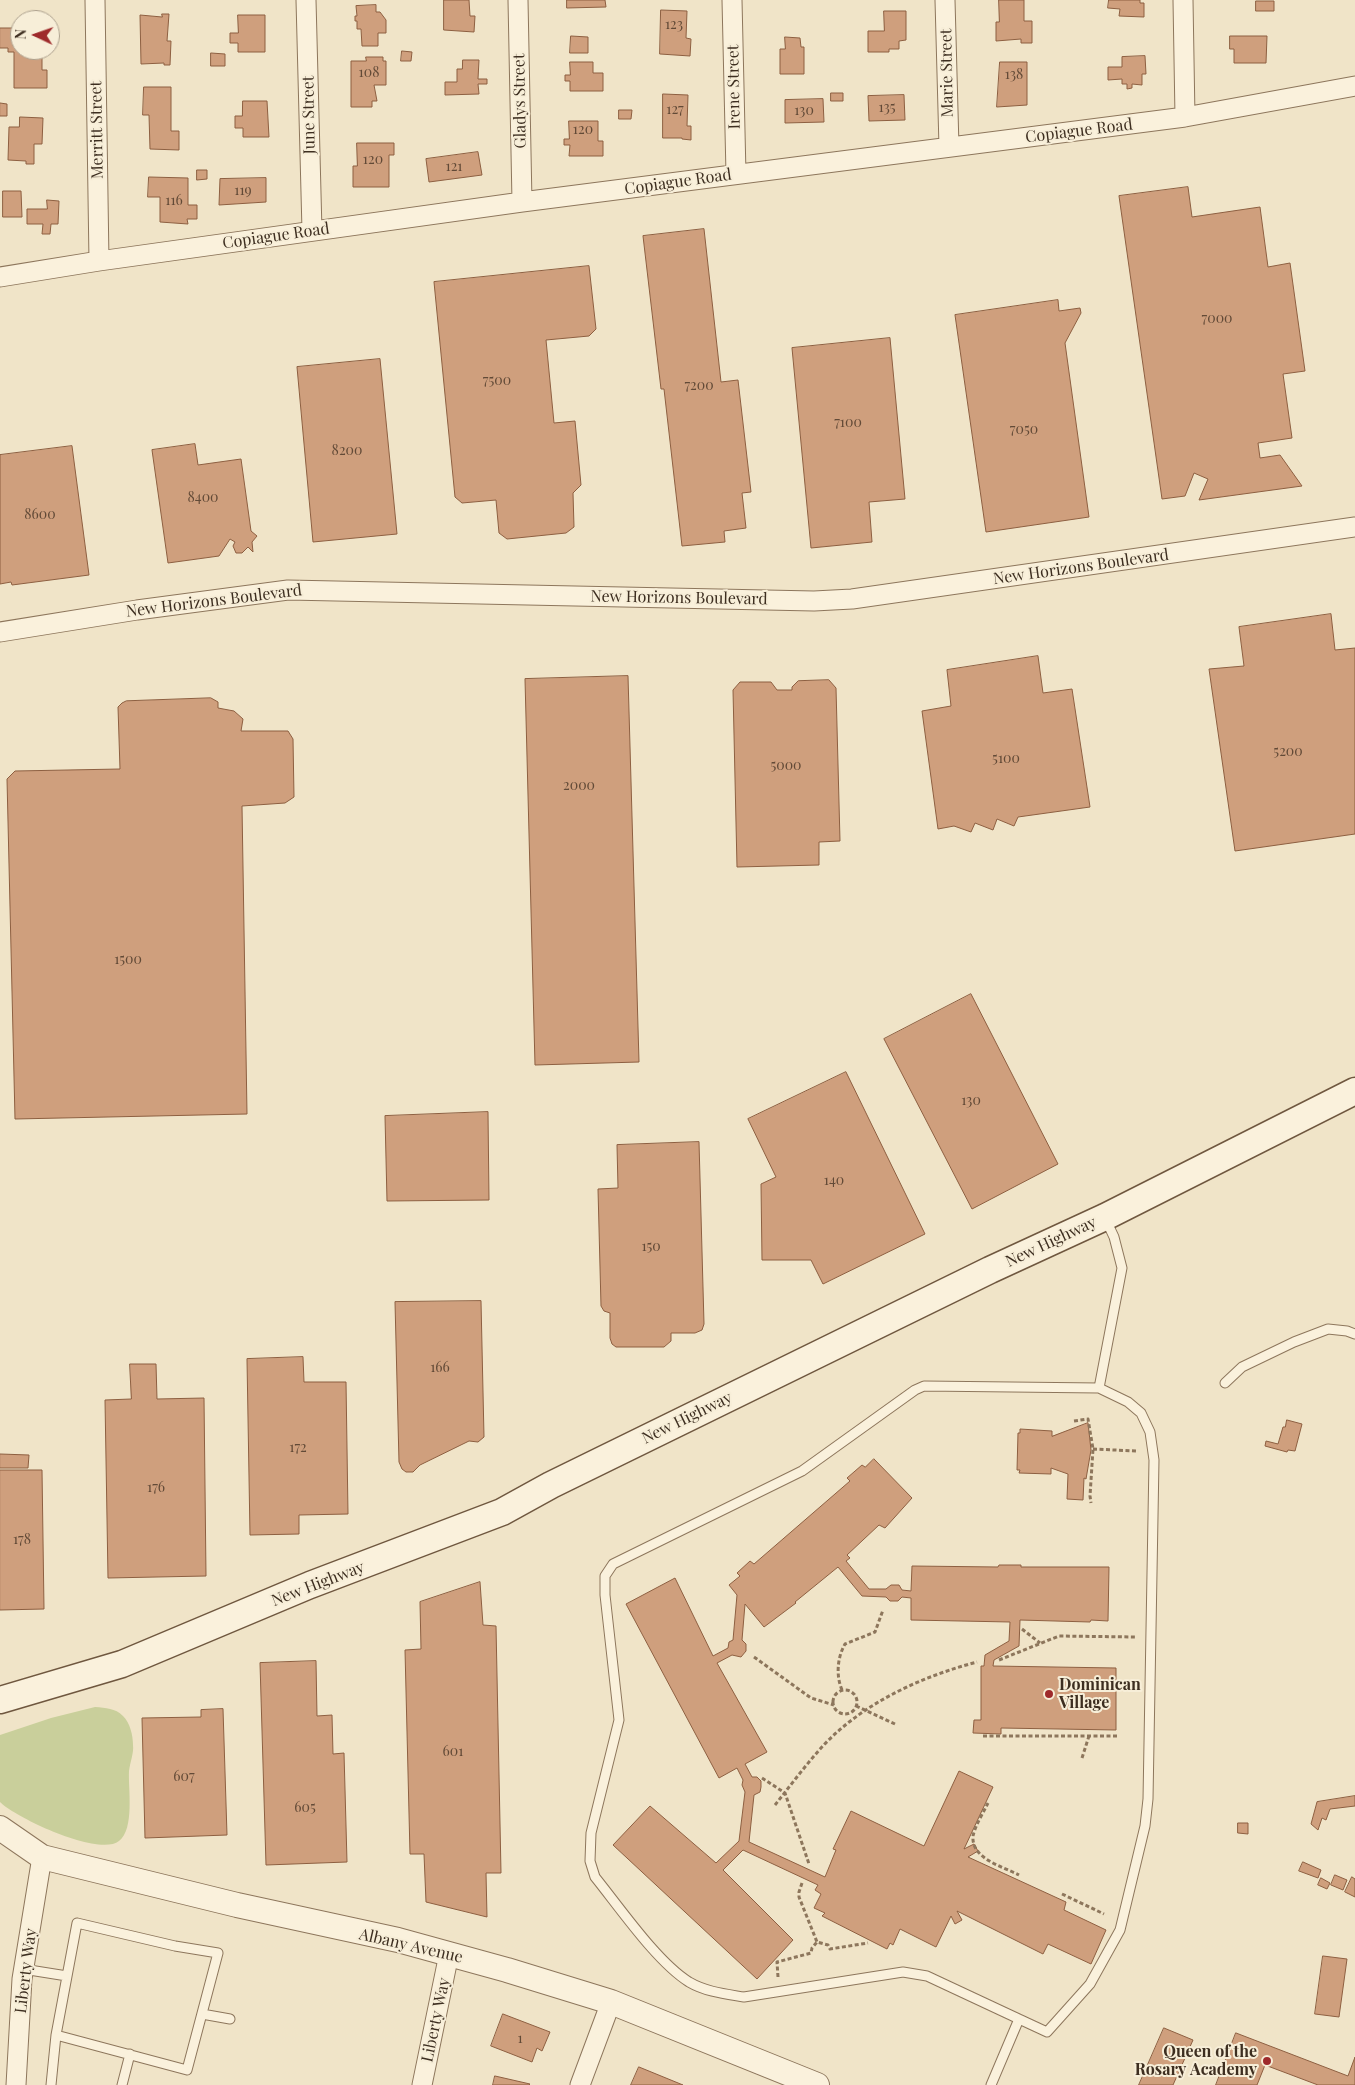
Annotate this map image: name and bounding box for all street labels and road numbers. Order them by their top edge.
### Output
street label: Marie Street [937,29,957,117]
street label: Irene Street [724,44,744,130]
street label: Gladys Street [510,53,530,149]
street label: June Street [299,75,319,155]
street label: Merritt Street [87,81,107,179]
street label: Copiague Road [1024,115,1134,147]
street label: Copiague Road [623,165,733,199]
street label: Copiague Road [221,219,331,253]
street label: New Horizons Boulevard [992,545,1170,589]
street label: New Horizons Boulevard [125,581,303,621]
street label: New Horizons Boulevard [590,587,768,609]
street label: New Highway [1003,1213,1099,1271]
street label: New Highway [639,1388,735,1448]
street label: New Highway [269,1557,367,1611]
street label: Albany Avenue [357,1925,465,1967]
street label: Liberty Way [11,1927,41,2015]
street label: Liberty Way [418,1976,454,2064]

